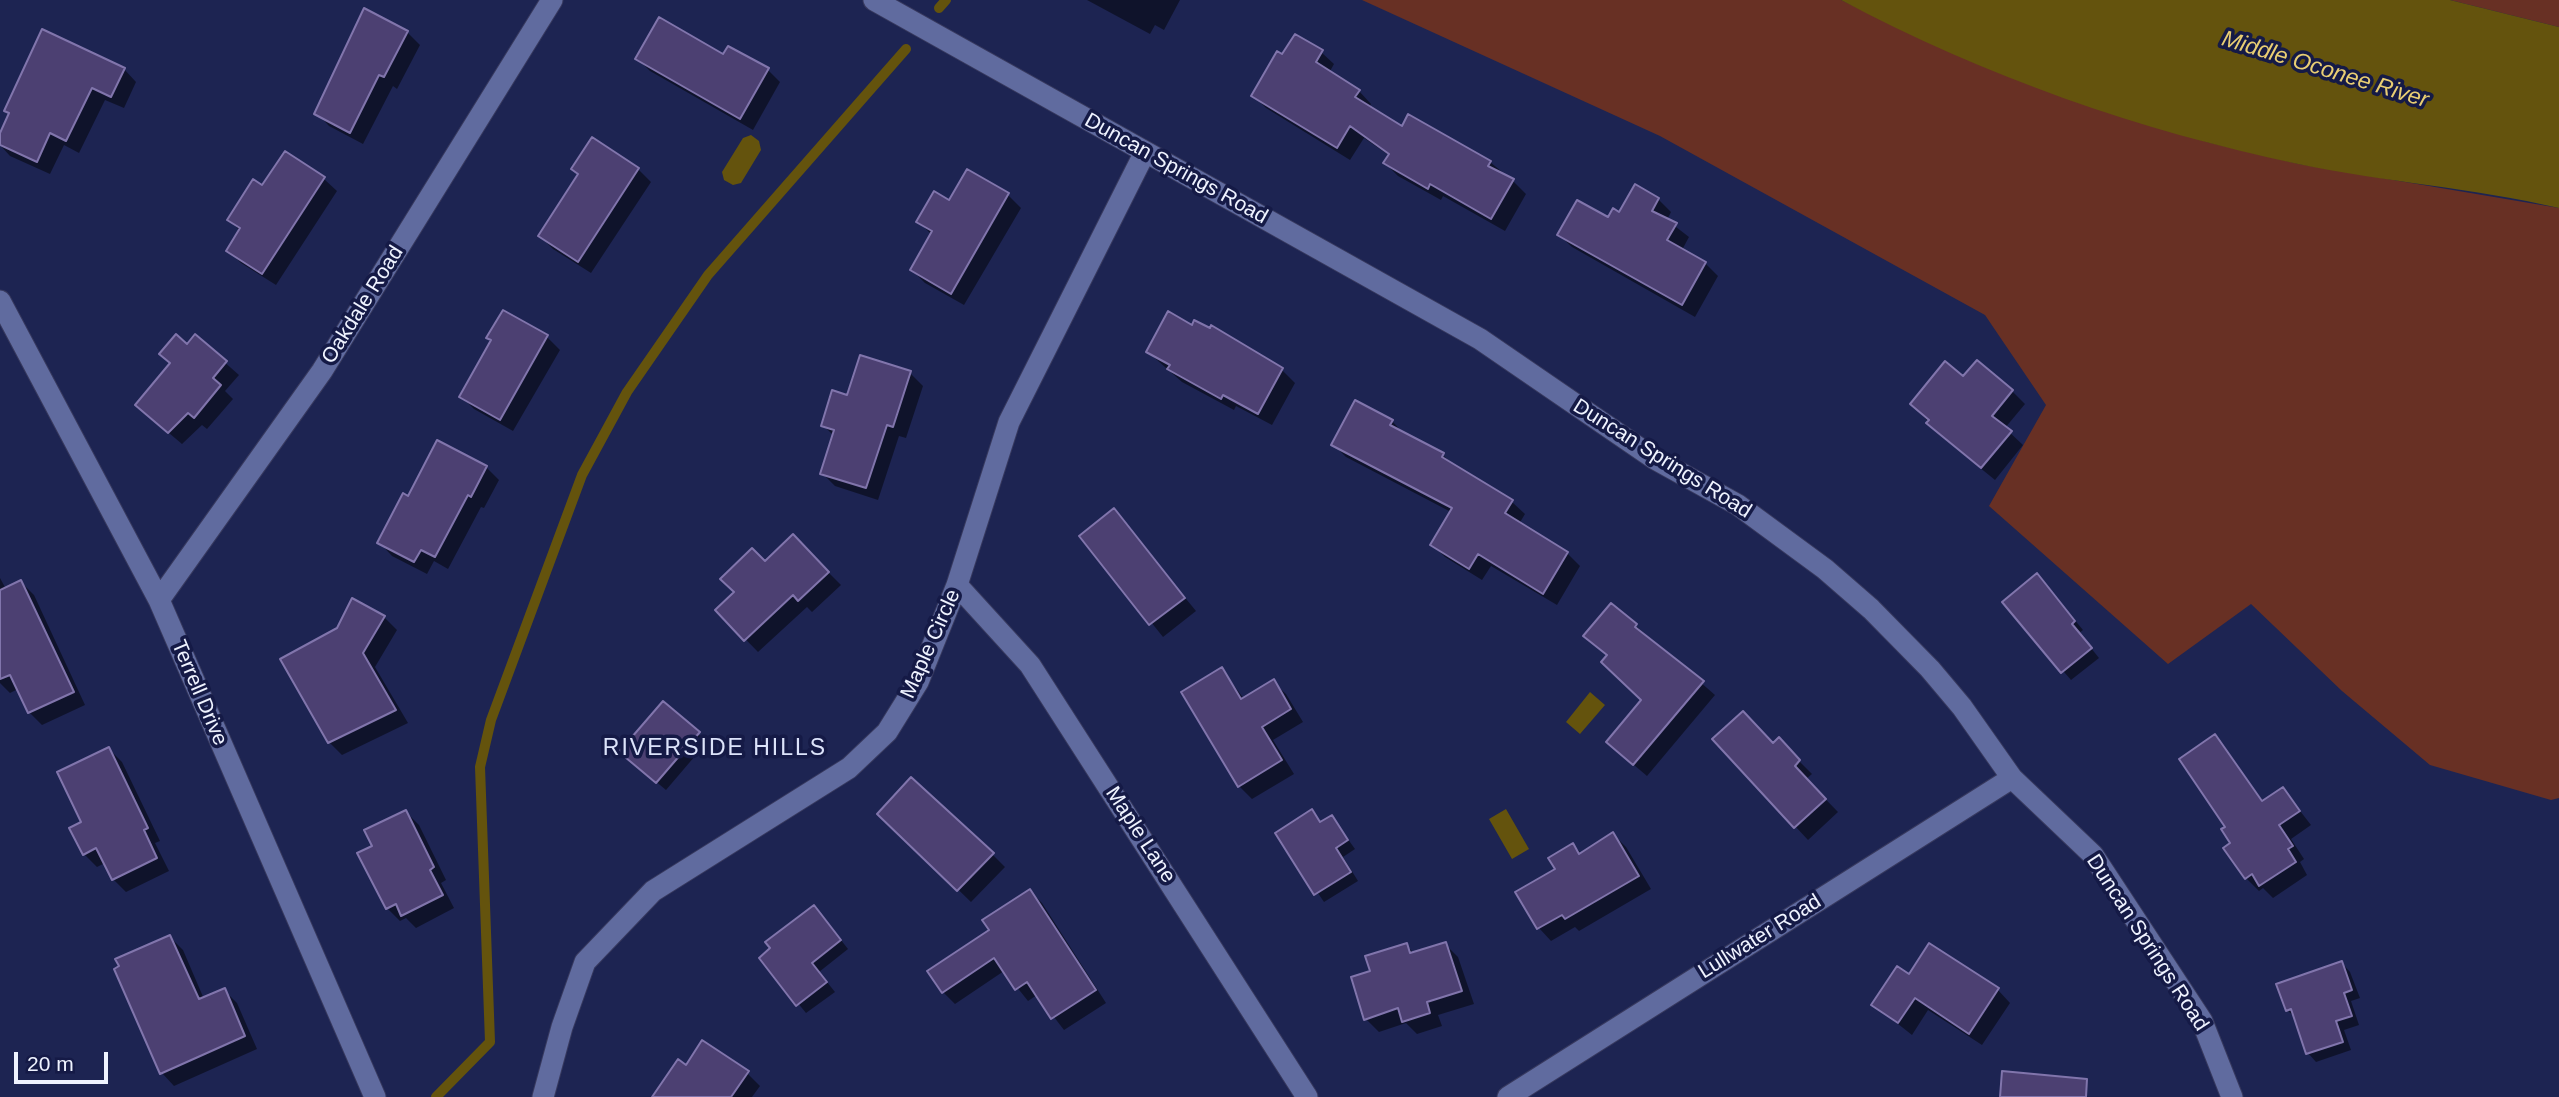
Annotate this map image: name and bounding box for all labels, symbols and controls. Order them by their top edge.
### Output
water label: Middle Oconee River [2218,25,2432,115]
street label: Duncan Springs Road [1080,108,1272,230]
street label: Oakdale Road [317,241,409,369]
street label: Duncan Springs Road [1568,394,1756,524]
street label: Maple Circle [896,586,966,702]
street label: Terrell Drive [166,637,232,749]
district label: RIVERSIDE HILLS [605,735,825,763]
street label: Maple Lane [1100,782,1180,888]
street label: Duncan Springs Road [2080,850,2214,1036]
street label: Lullwater Road [1694,889,1826,985]
scale bar [18,1038,112,1082]
text: 20 m [27,1052,74,1075]

